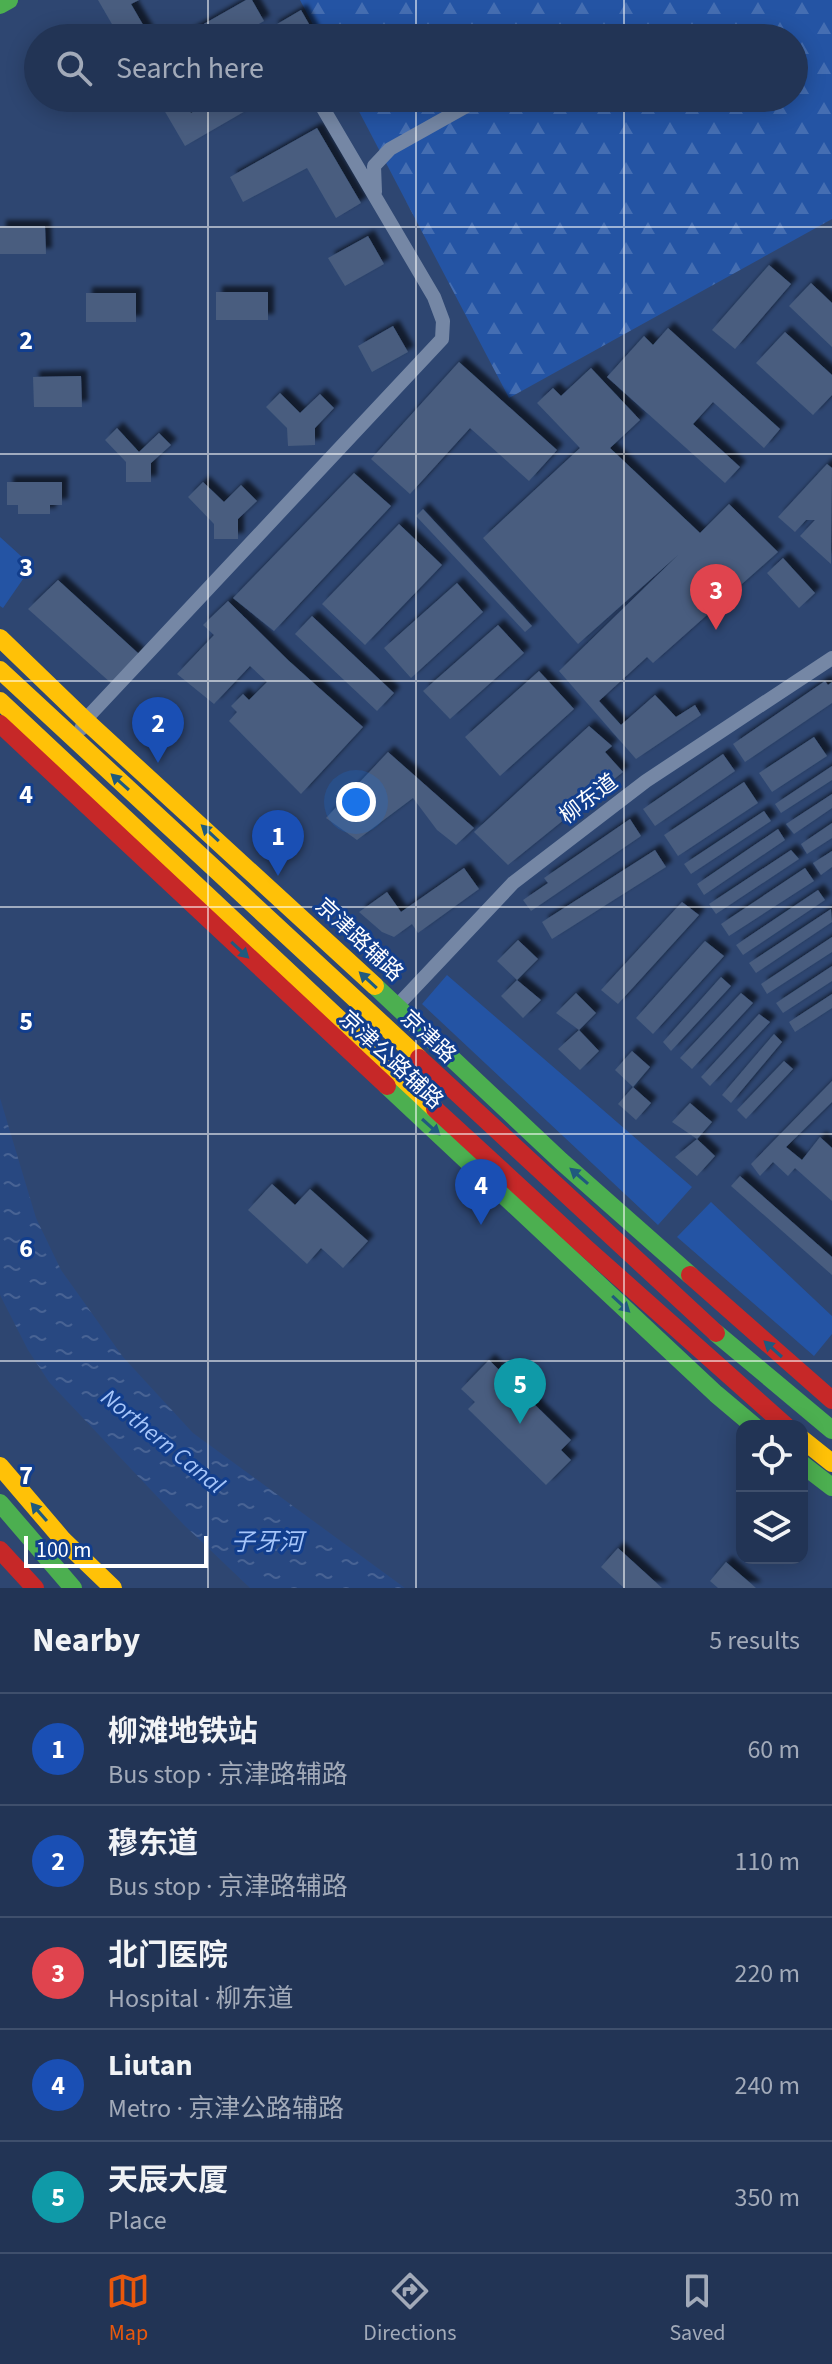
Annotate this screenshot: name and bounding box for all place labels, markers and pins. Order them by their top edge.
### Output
pin: 3 [690,564,742,630]
pin: 2 [132,697,184,763]
pin: 1 [252,810,304,876]
pin: 4 [455,1159,507,1225]
pin: 5 [494,1358,546,1424]

